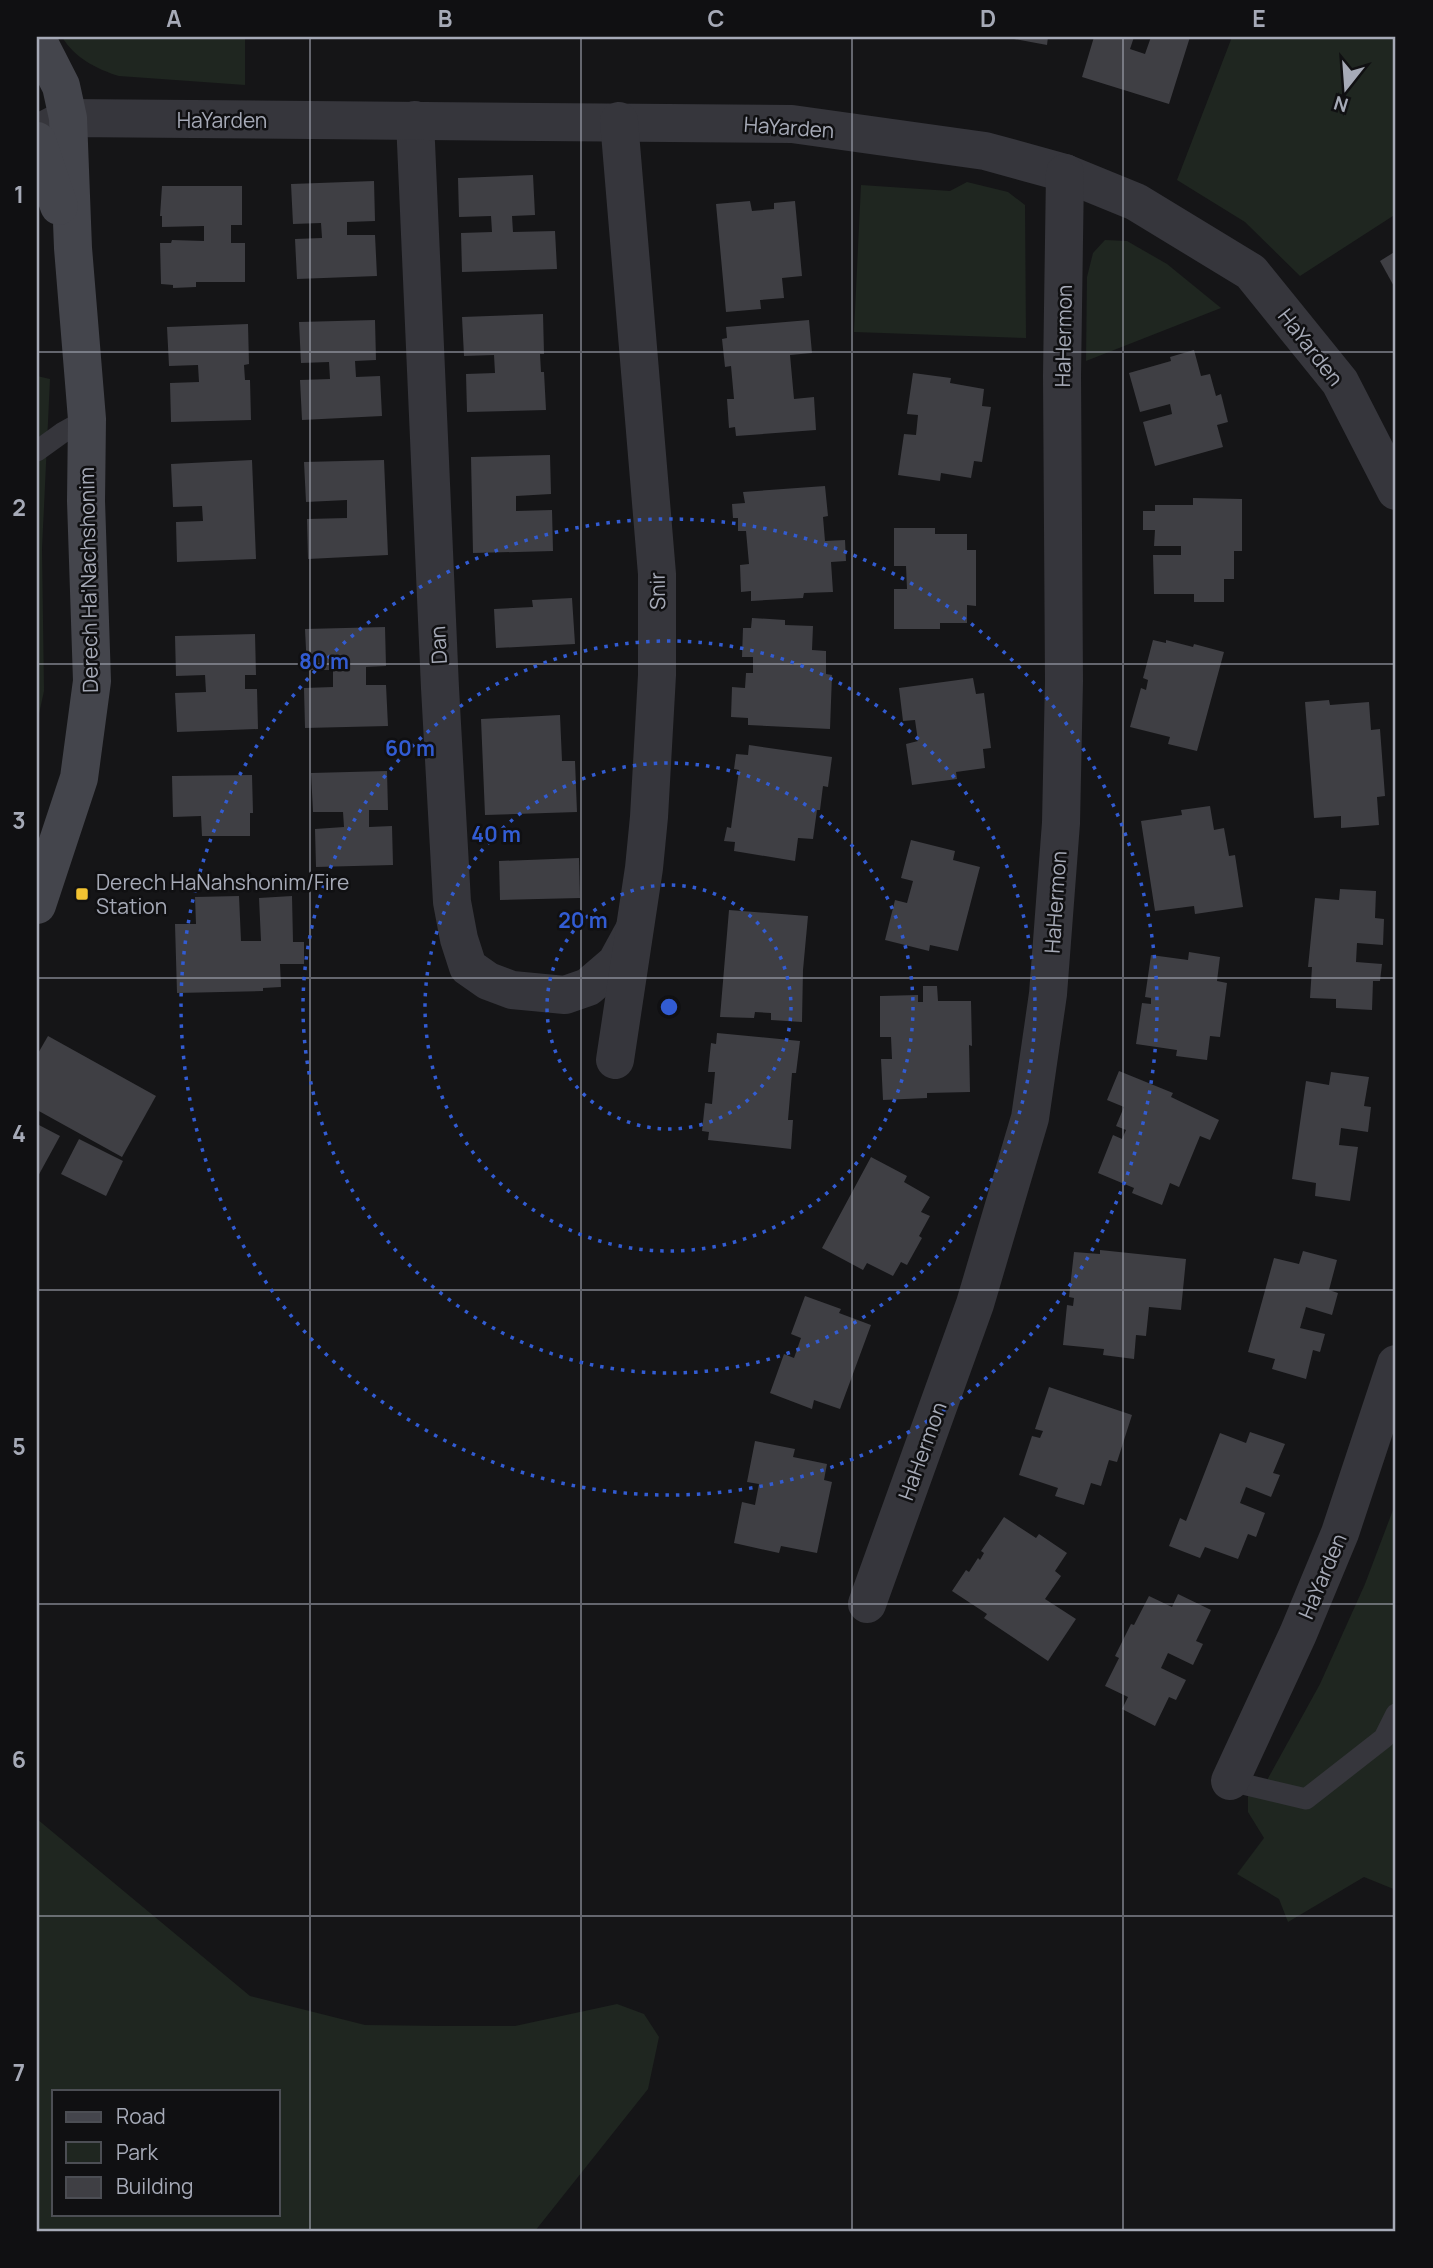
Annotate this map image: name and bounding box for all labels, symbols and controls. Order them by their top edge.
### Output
text: A [166,2,182,34]
text: B [438,2,452,34]
text: C [708,2,725,34]
text: D [980,2,996,34]
text: E [1252,2,1266,34]
north arrow [1310,52,1380,122]
text: N [1331,90,1351,119]
street label: HaYarden [177,106,267,134]
street label: HaYarden [743,110,835,144]
text: 1 [14,178,24,210]
street label: HaHermon [1048,284,1078,388]
street label: HaYarden [1272,303,1350,391]
street label: Derech Ha'Nachshonim [72,467,104,693]
text: 2 [12,491,26,523]
street label: Snir [643,571,671,610]
street label: Dan [423,625,453,665]
text: 80 m [299,647,349,675]
text: 60 m [385,734,435,762]
text: 3 [12,804,26,836]
text: 40 m [471,820,521,848]
street label: HaHermon [1037,850,1073,954]
place label: Derech HaNahshonim/Fire Station [96,868,349,920]
marker: Derech HaNahshonim/Fire Station [74,886,90,902]
text: 20 m [558,906,608,934]
centre of rings [657,995,681,1019]
text: 4 [12,1117,26,1149]
street label: HaHermon [891,1398,953,1504]
text: 5 [12,1430,26,1462]
street label: HaYarden [1291,1529,1353,1623]
text: 6 [12,1743,26,1775]
text: 7 [13,2056,25,2088]
legend [52,2090,280,2216]
text: Road [116,2102,166,2130]
text: Park [116,2138,158,2166]
text: Building [116,2172,193,2200]

